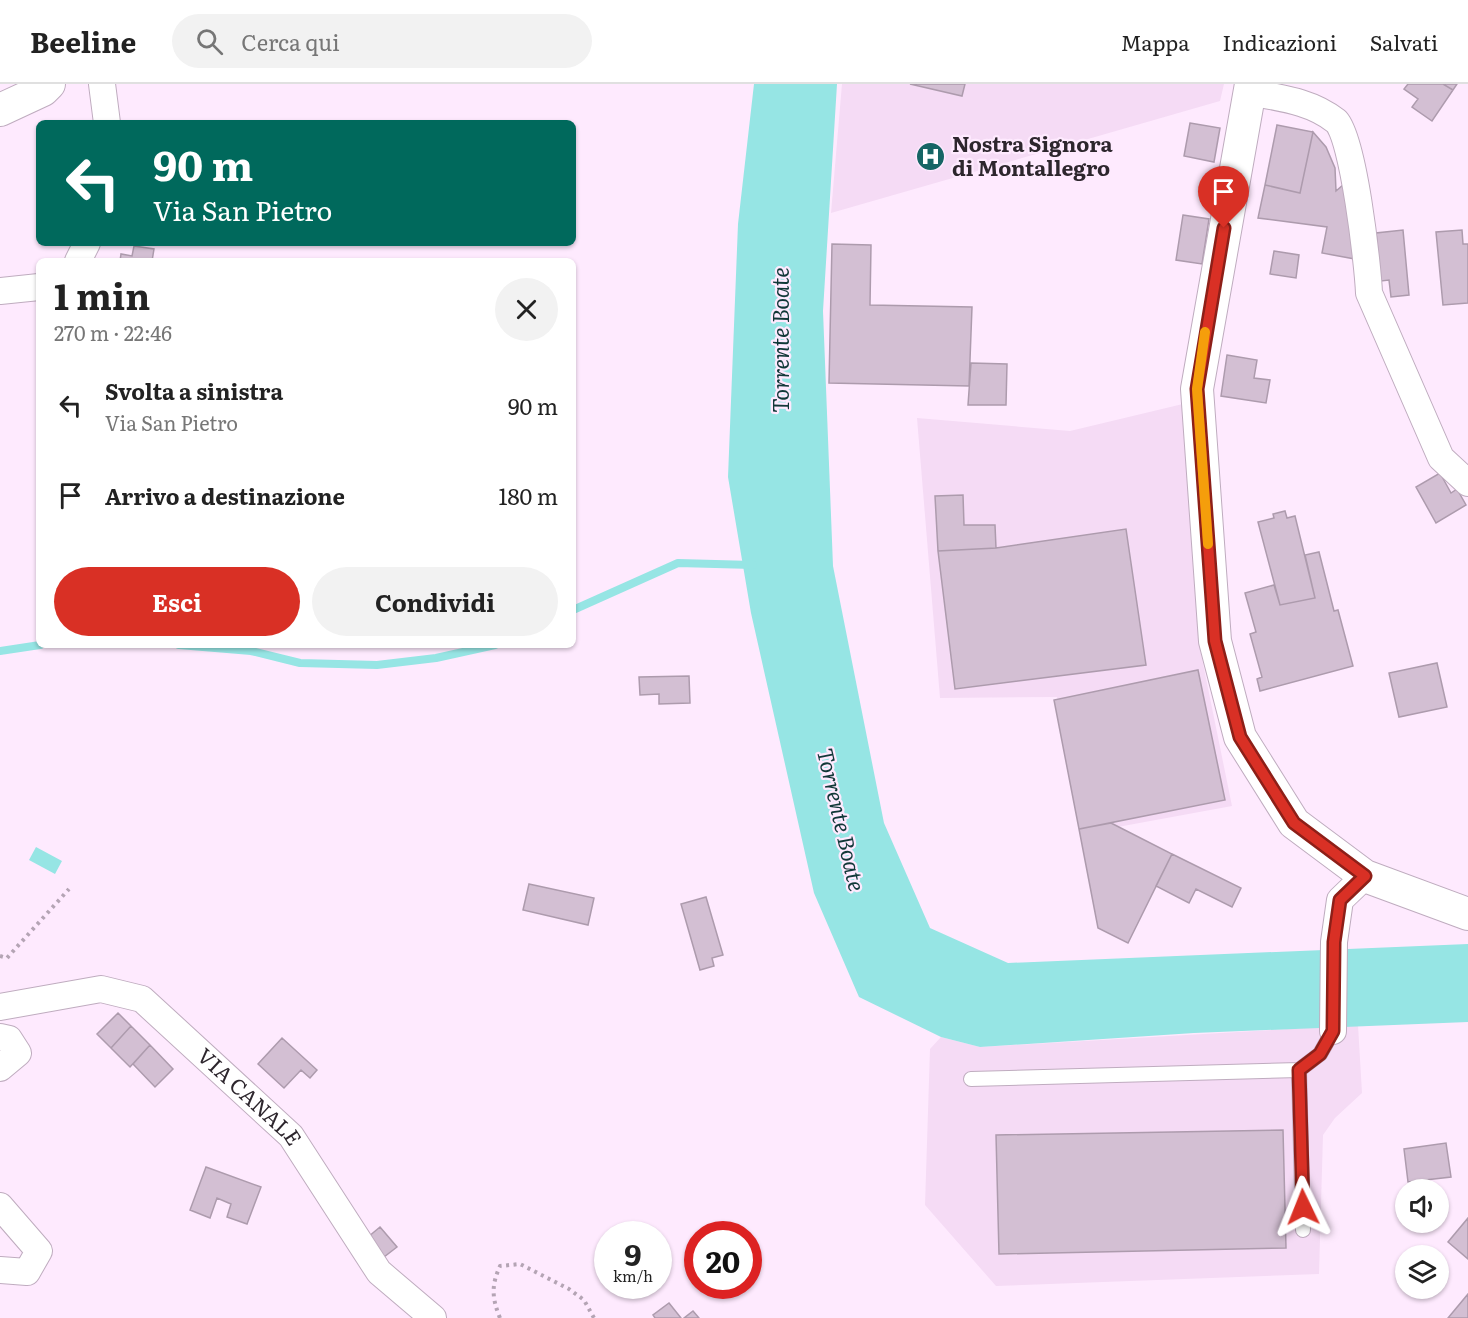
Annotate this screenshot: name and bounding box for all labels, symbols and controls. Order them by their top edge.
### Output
search box [172,14,592,68]
text: Beeline [30,20,136,62]
icon: search [193,25,226,58]
text: Cerca qui [241,25,340,58]
text: Mappa [1121,26,1190,57]
text: Indicazioni [1223,26,1337,57]
text: Salvati [1370,26,1438,57]
place label: Nostra Signora di Montallegro [952,127,1113,182]
text: 90 m [153,132,253,194]
hospital icon: Nostra Signora di Montallegro [915,141,947,173]
icon: left [54,144,132,222]
pin [1198,166,1249,228]
icon: arrive [1207,175,1240,208]
text: Via San Pietro [153,189,332,229]
water label: Torrente Boate [763,267,796,413]
text: 1 min [54,268,150,321]
button: close [495,278,558,341]
text: 270 m · 22:46 [54,317,172,347]
text: Svolta a sinistra [105,374,283,407]
icon: left [54,389,87,422]
text: 90 m [508,389,558,422]
text: Via San Pietro [105,407,238,437]
icon: arrive [54,479,87,512]
text: Arrivo a destinazione [105,479,345,512]
text: 180 m [498,479,558,512]
button: Esci [54,567,300,636]
button: Condividi [312,567,558,636]
water label: Torrente Boate [810,745,875,894]
street label: VIA CANALE [191,1039,311,1151]
position arrow [1271,1175,1335,1239]
map controls [1395,1179,1449,1299]
button: sound [1395,1179,1449,1233]
speed limit sign: 20 [684,1221,762,1299]
text: 9 [624,1231,642,1275]
button: layers [1395,1245,1449,1299]
text: km/h [613,1264,653,1287]

